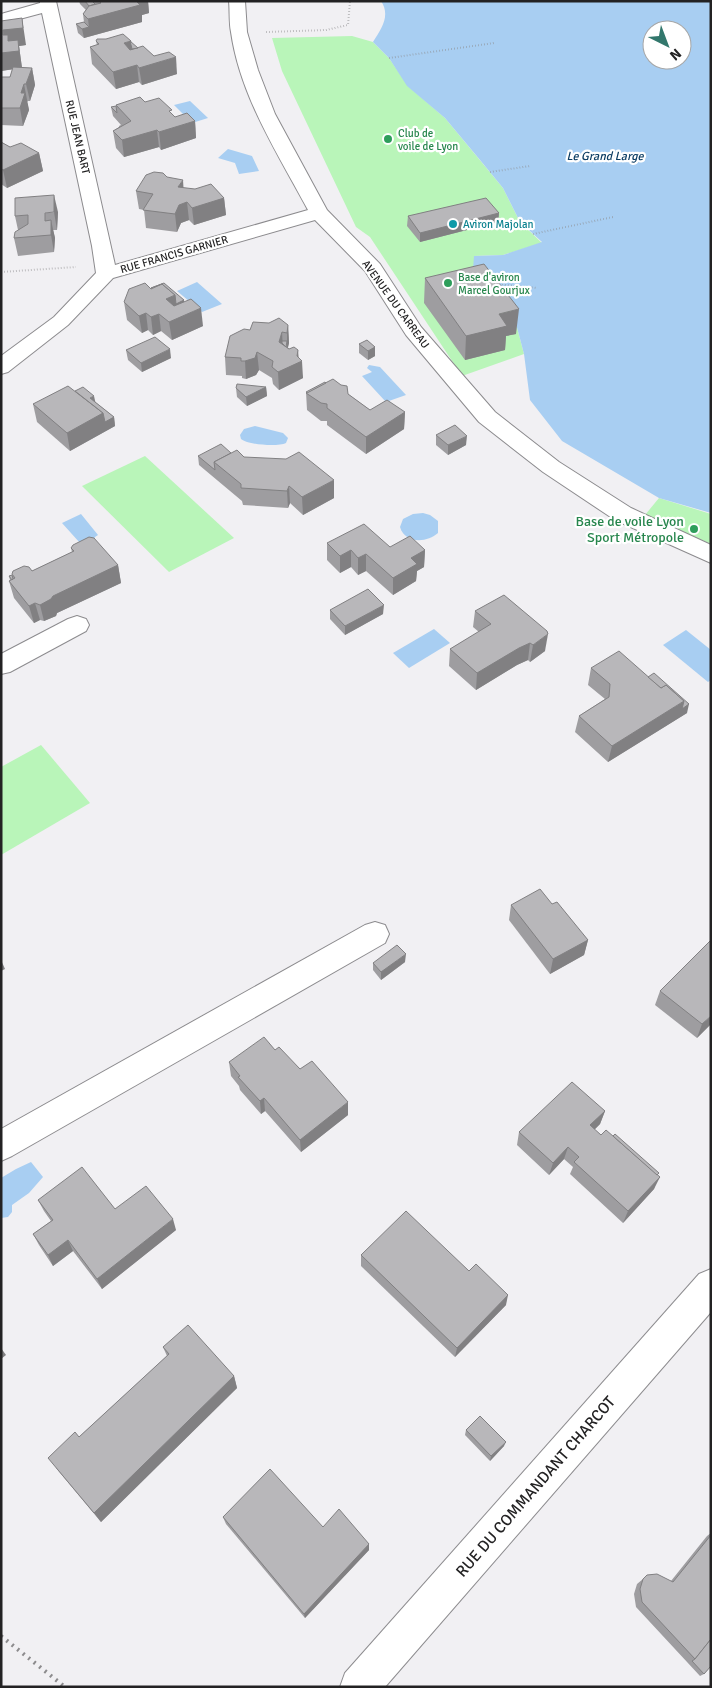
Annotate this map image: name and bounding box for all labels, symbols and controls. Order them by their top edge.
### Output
north arrow [642,20,692,70]
text: N [666,45,685,64]
street label: RUE JEAN BART [63,99,92,176]
place label: Club de voile de Lyon [398,127,458,153]
marker: Club de voile de Lyon [382,133,394,145]
water label: Le Grand Large [566,149,645,164]
marker: Aviron Majolan [447,218,459,230]
place label: Aviron Majolan [463,218,533,231]
street label: RUE FRANCIS GARNIER [119,233,230,276]
street label: AVENUE DU CARREAU [359,258,432,351]
place label: Base d'aviron Marcel Gourjux [458,271,530,297]
marker: Base d'aviron Marcel Gourjux [442,277,454,289]
place label: Base de voile Lyon Sport Métropole [575,513,684,546]
marker: Base de voile Lyon Sport Métropole [688,523,700,535]
street label: RUE DU COMMANDANT CHARCOT [452,1392,620,1581]

